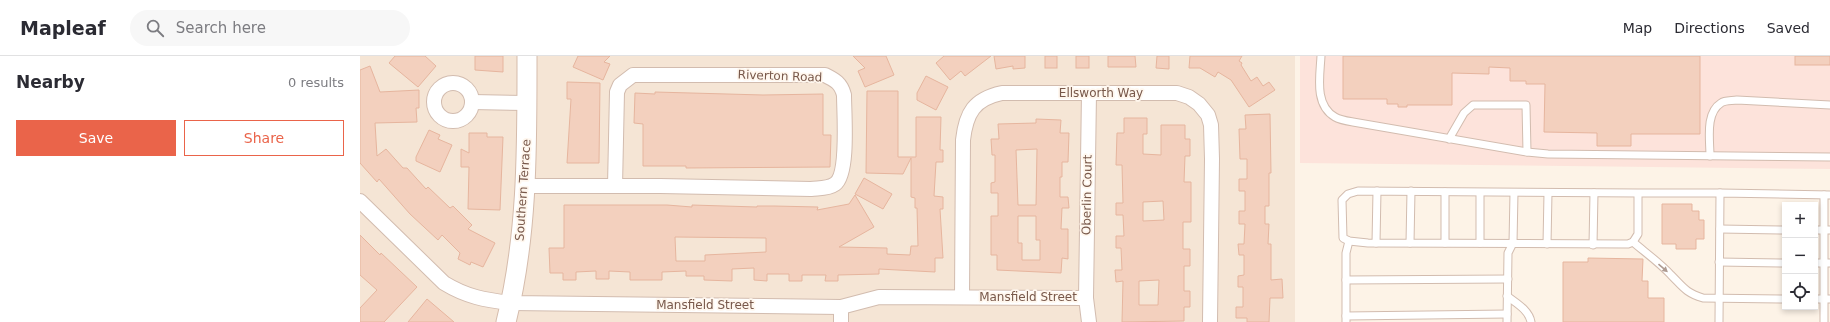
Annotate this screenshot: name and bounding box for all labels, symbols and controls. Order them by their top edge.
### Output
search box [130,10,410,46]
text: Mapleaf [20,17,106,39]
icon: search [144,17,166,39]
text: Search here [176,19,266,37]
text: Map [1623,20,1652,36]
text: Directions [1674,20,1745,36]
text: Saved [1767,20,1810,36]
street label: Riverton Road [737,68,823,84]
text: Nearby [16,72,85,92]
text: 0 results [288,75,344,90]
street label: Ellsworth Way [1059,86,1143,100]
button: Save [16,120,176,156]
button: Share [184,120,344,156]
street label: Southern Terrace [512,139,534,241]
street label: Oberlin Court [1079,154,1095,235]
map controls [1782,202,1818,310]
button: + [1782,202,1818,238]
button: − [1782,238,1818,274]
one-way arrow [1658,263,1668,272]
button: locate [1782,274,1818,310]
street label: Mansfield Street [979,290,1077,304]
street label: Mansfield Street [656,298,754,312]

